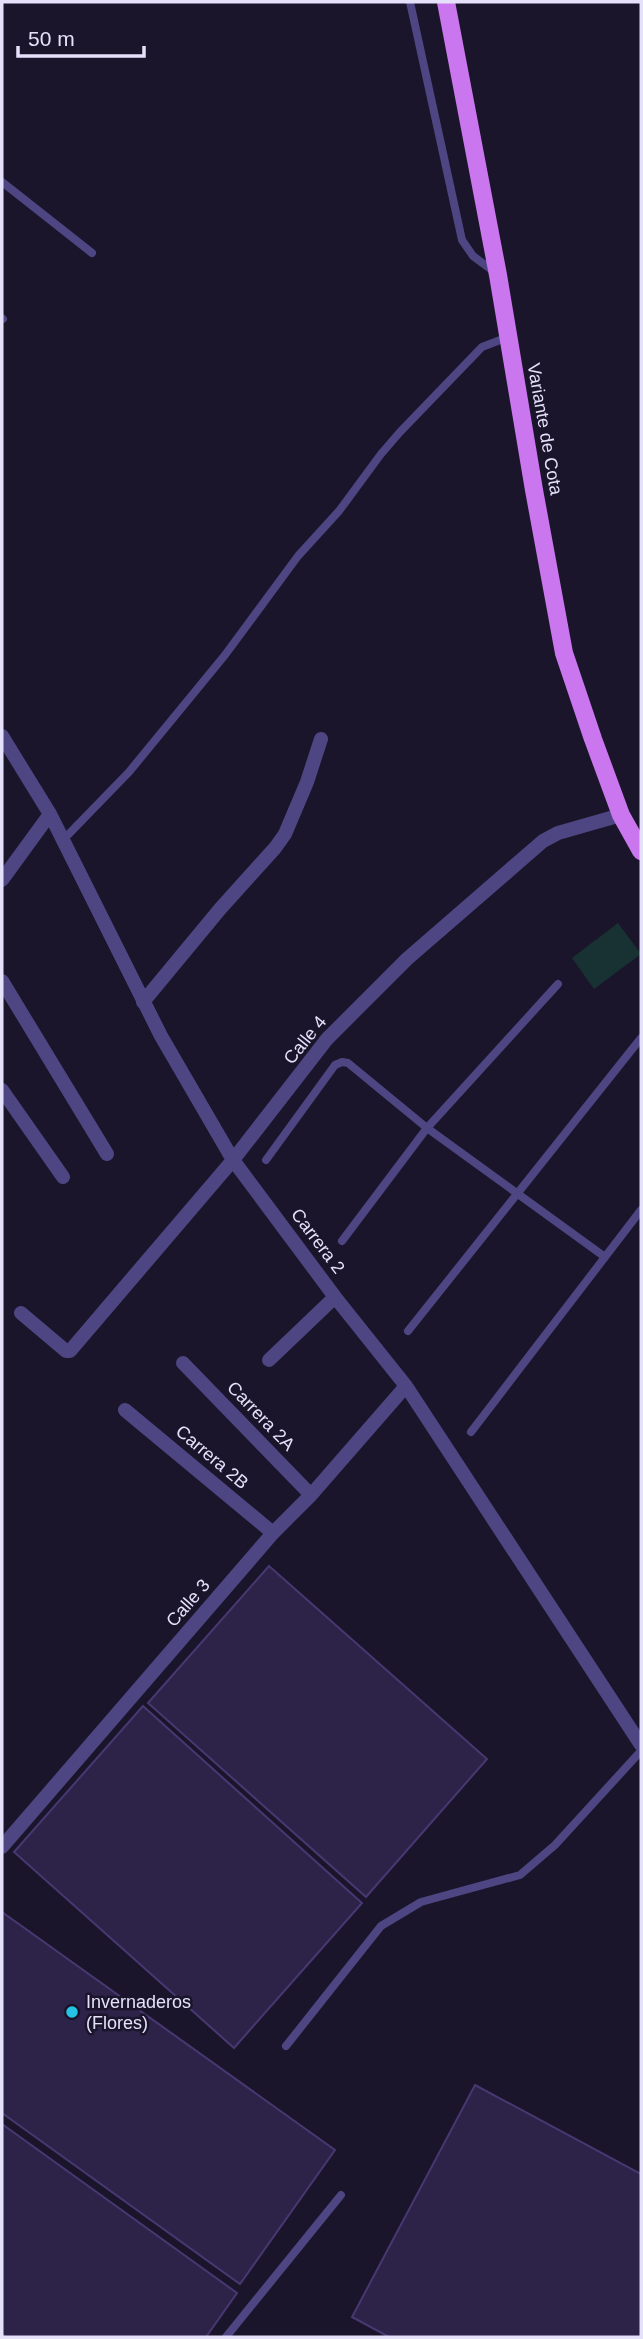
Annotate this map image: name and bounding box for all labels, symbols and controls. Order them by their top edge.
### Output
scale bar [18,14,144,58]
text: 50 m [28,27,75,50]
street label: Variante de Cota [524,361,567,498]
street label: Calle 4 [280,1012,330,1068]
street label: Carrera 2 [287,1205,349,1277]
street label: Carrera 2A [223,1377,299,1455]
street label: Carrera 2B [172,1421,252,1493]
street label: Calle 3 [162,1575,214,1631]
place label: Invernaderos (Flores) [86,1992,191,2033]
marker: Invernaderos (Flores) [64,2004,80,2020]

